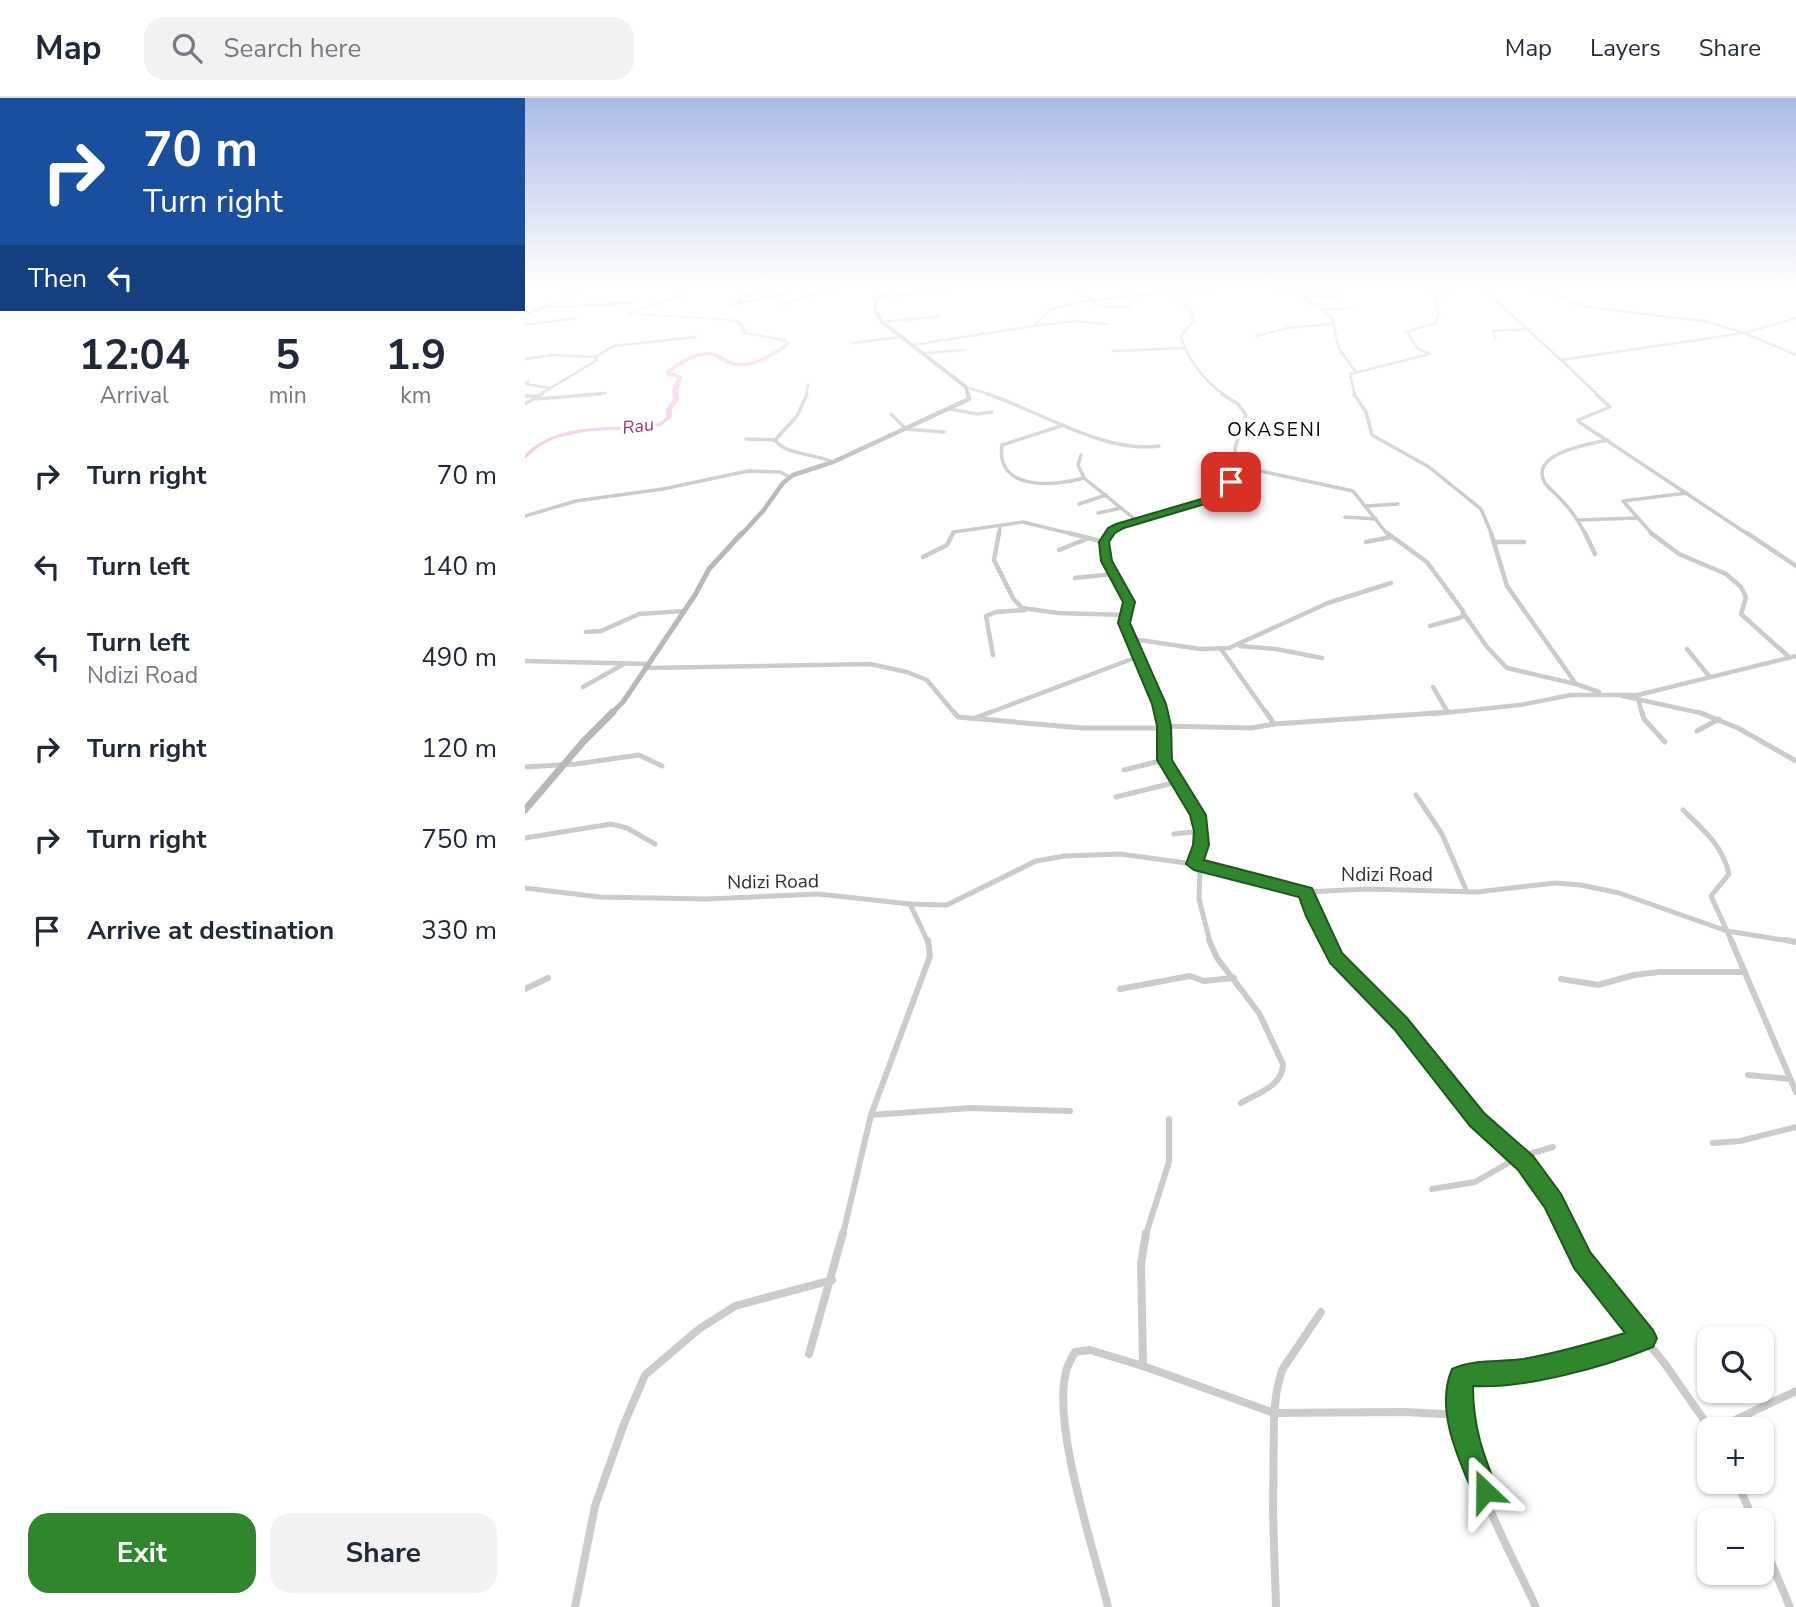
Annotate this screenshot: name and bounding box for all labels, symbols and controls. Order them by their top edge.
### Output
search box [144,17,634,80]
text: Map [35,26,102,71]
icon: search [168,29,206,67]
text: Search here [224,31,361,66]
text: Map [1505,32,1552,64]
text: Layers [1590,32,1661,64]
text: Share [1699,32,1761,64]
text: 70 m [143,116,258,183]
icon: right [28,126,119,217]
text: Turn right [143,180,283,223]
icon: left [101,259,139,297]
text: Then [28,261,87,296]
text: 12:04 [79,327,190,384]
text: 5 [275,327,300,384]
text: 1.9 [385,327,446,384]
text: Arrival [100,380,169,411]
text: min [269,380,307,411]
text: km [400,380,431,411]
water label: Rau [621,412,655,440]
district label: OKASENI [1227,417,1323,443]
pin [1201,452,1261,512]
icon: right [28,457,66,495]
text: Turn right [87,458,206,493]
text: 70 m [437,458,497,493]
icon: arrive [1212,463,1250,501]
icon: left [28,548,66,586]
text: Turn left [87,549,190,584]
text: 140 m [421,549,497,584]
text: Turn left [87,625,190,660]
icon: left [28,639,66,677]
text: 490 m [421,640,497,675]
text: Ndizi Road [87,660,198,691]
icon: right [28,730,66,768]
text: Turn right [87,731,206,766]
text: 120 m [421,731,497,766]
icon: right [28,821,66,859]
text: Turn right [87,822,206,857]
text: 750 m [421,822,497,857]
street label: Ndizi Road [1341,862,1433,888]
street label: Ndizi Road [727,868,819,896]
icon: arrive [28,912,66,950]
text: Arrive at destination [87,913,334,948]
text: 330 m [421,913,497,948]
map controls [1697,1326,1774,1585]
button: search [1697,1326,1774,1403]
button: + [1697,1417,1774,1494]
position arrow [1448,1454,1522,1528]
button: − [1697,1508,1774,1585]
button: Exit [28,1513,256,1593]
button: Share [270,1513,497,1593]

